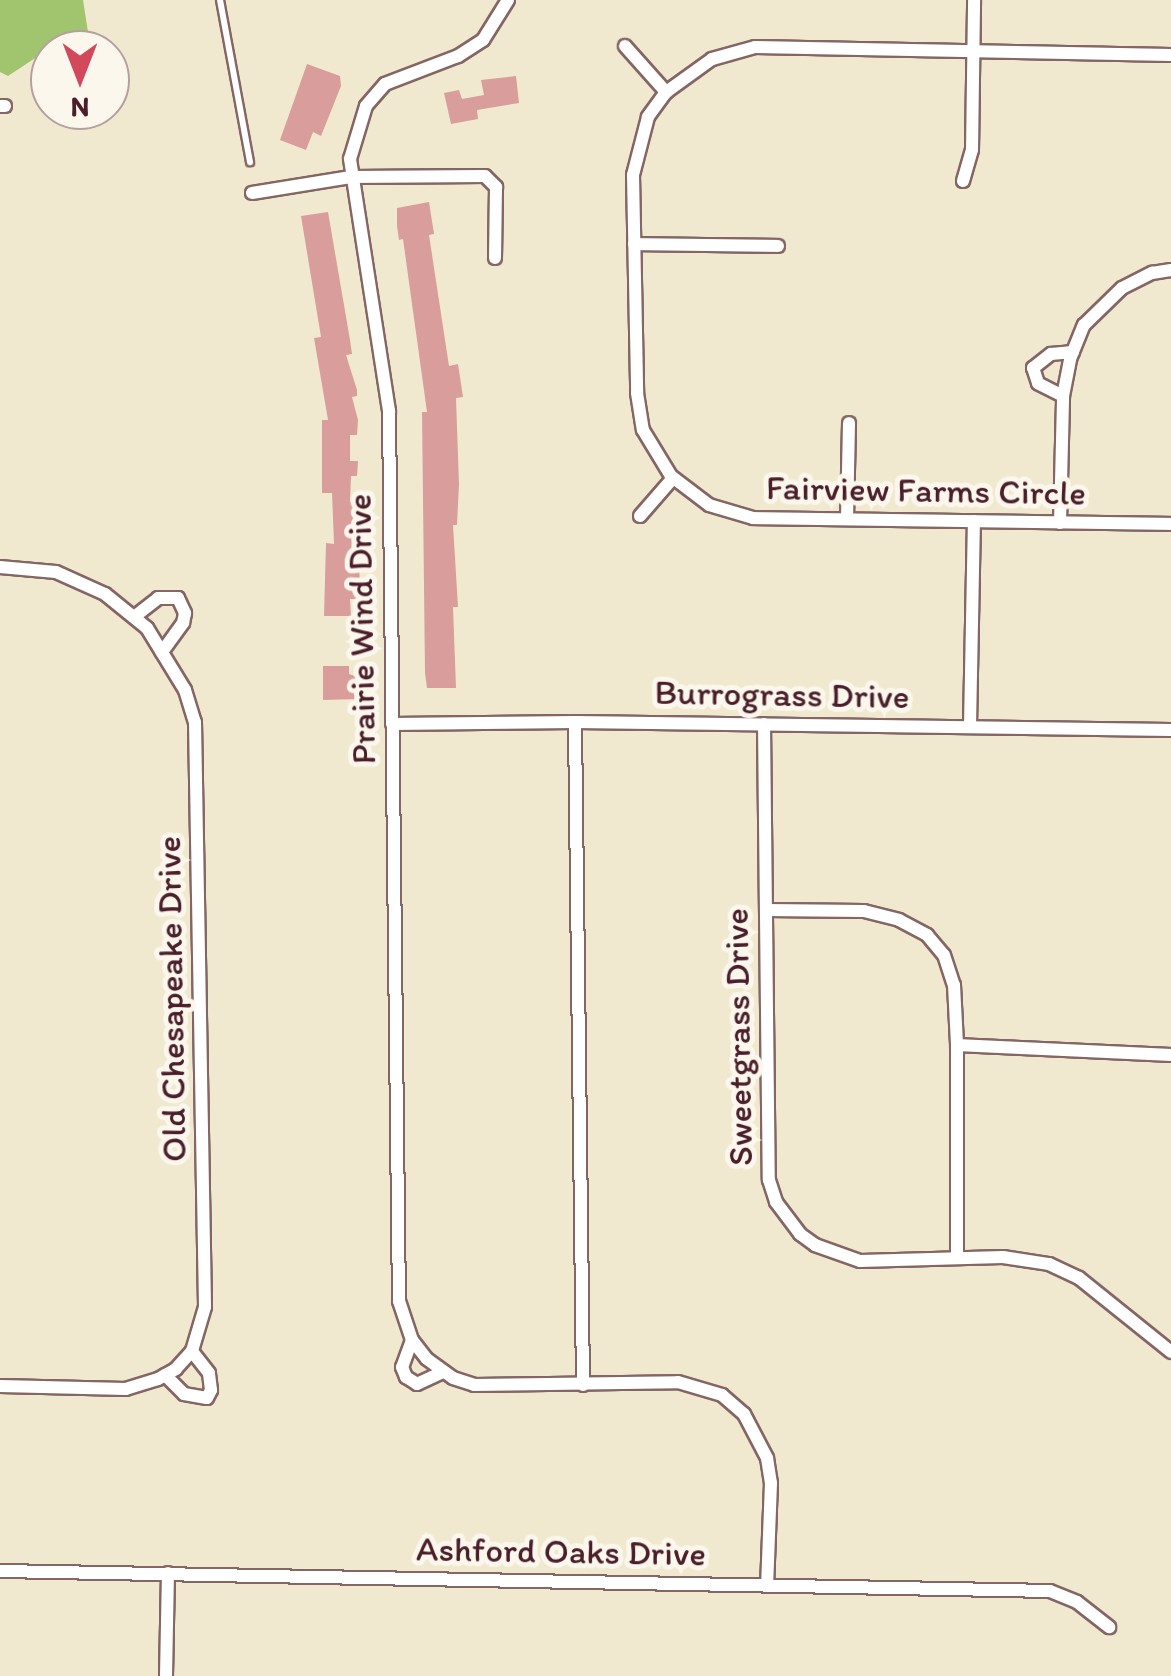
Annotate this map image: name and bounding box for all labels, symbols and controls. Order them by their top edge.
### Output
north arrow [30,30,130,130]
text: N [71,91,89,125]
street label: Fairview Farms Circle [766,466,1086,514]
street label: Prairie Wind Drive [338,493,384,765]
street label: Burrograss Drive [654,671,910,717]
street label: Old Chesapeake Drive [147,835,195,1163]
street label: Sweetgrass Drive [715,908,761,1166]
street label: Ashford Oaks Drive [415,1527,707,1575]

